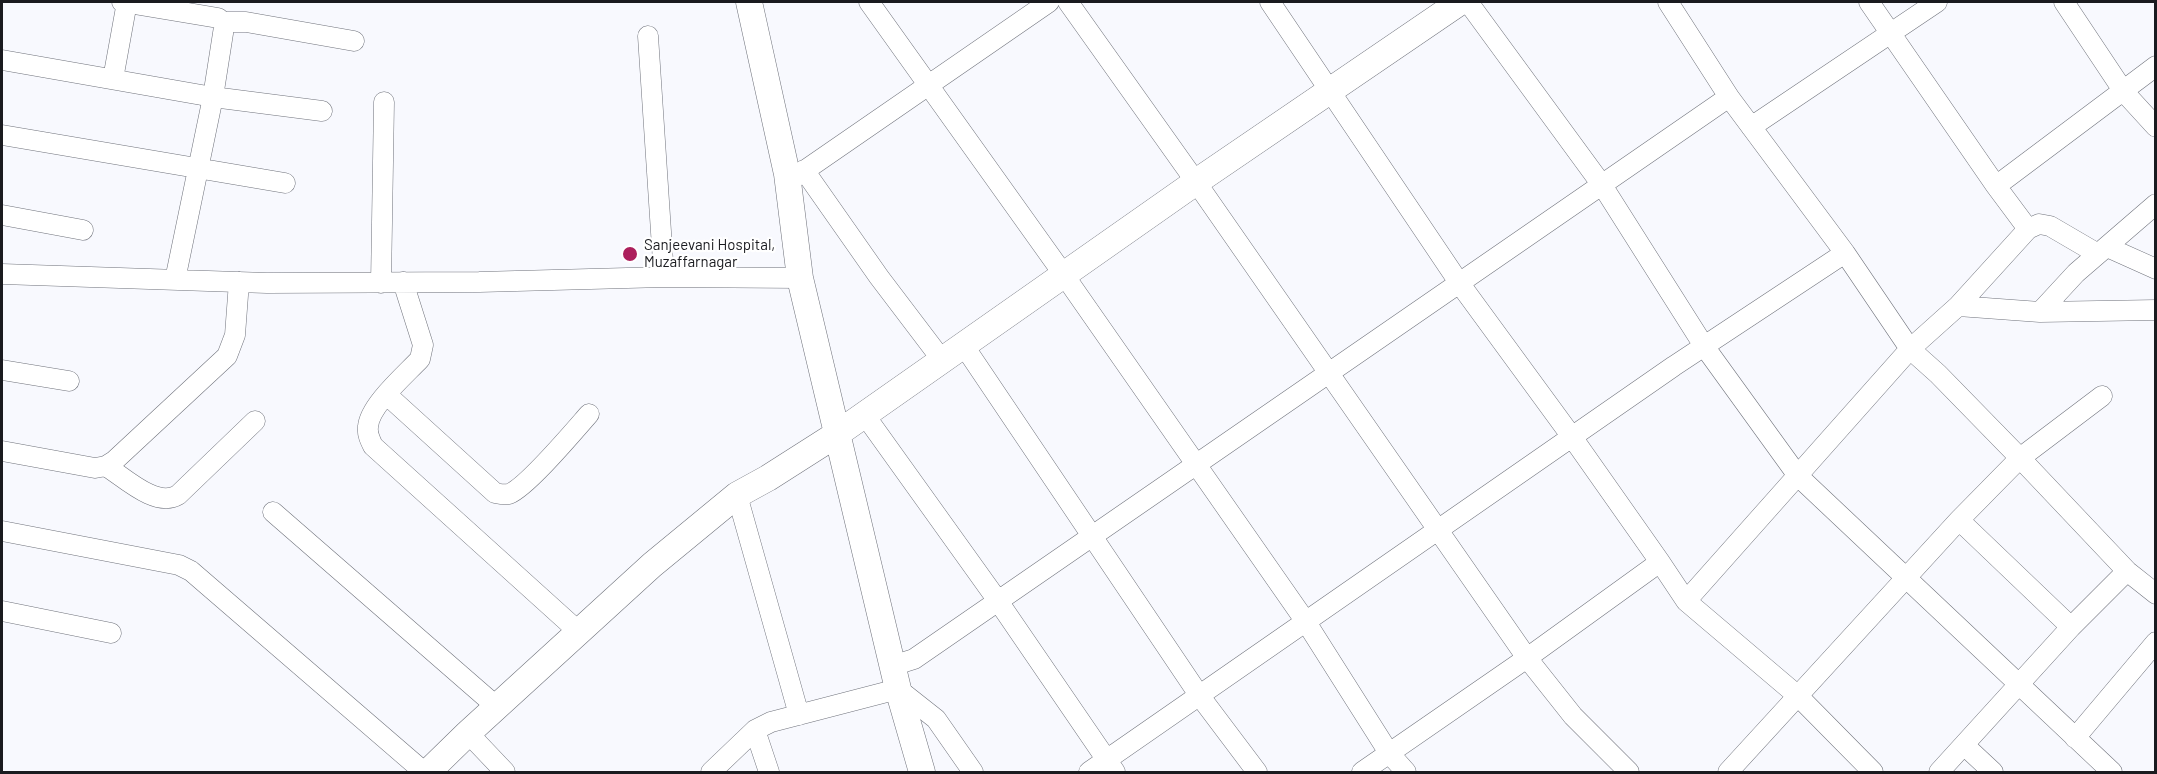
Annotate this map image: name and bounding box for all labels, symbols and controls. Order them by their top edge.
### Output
place label: Sanjeevani Hospital, Muzaffarnagar [644,236,775,271]
marker: Sanjeevani Hospital, Muzaffarnagar [621,245,639,263]

